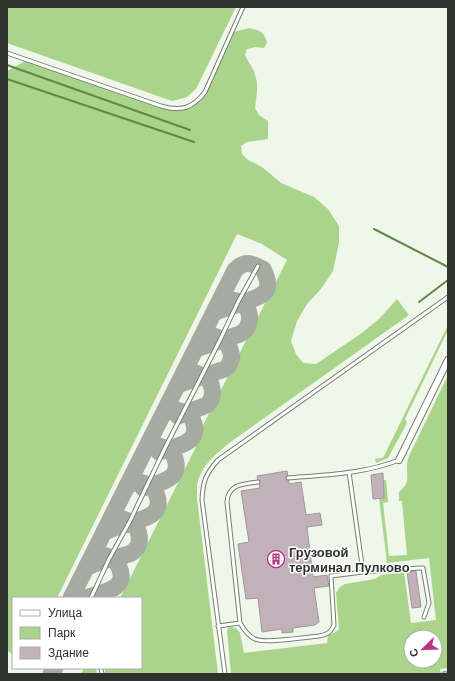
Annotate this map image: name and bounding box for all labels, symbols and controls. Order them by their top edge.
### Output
place label: Грузовой терминал Пулково [289,545,410,575]
building icon: Грузовой терминал Пулково [266,549,286,569]
legend [12,597,142,669]
text: Улица [48,606,82,620]
text: Парк [48,626,76,640]
north arrow [403,629,443,669]
text: Здание [48,646,89,660]
text: С [407,647,421,659]

